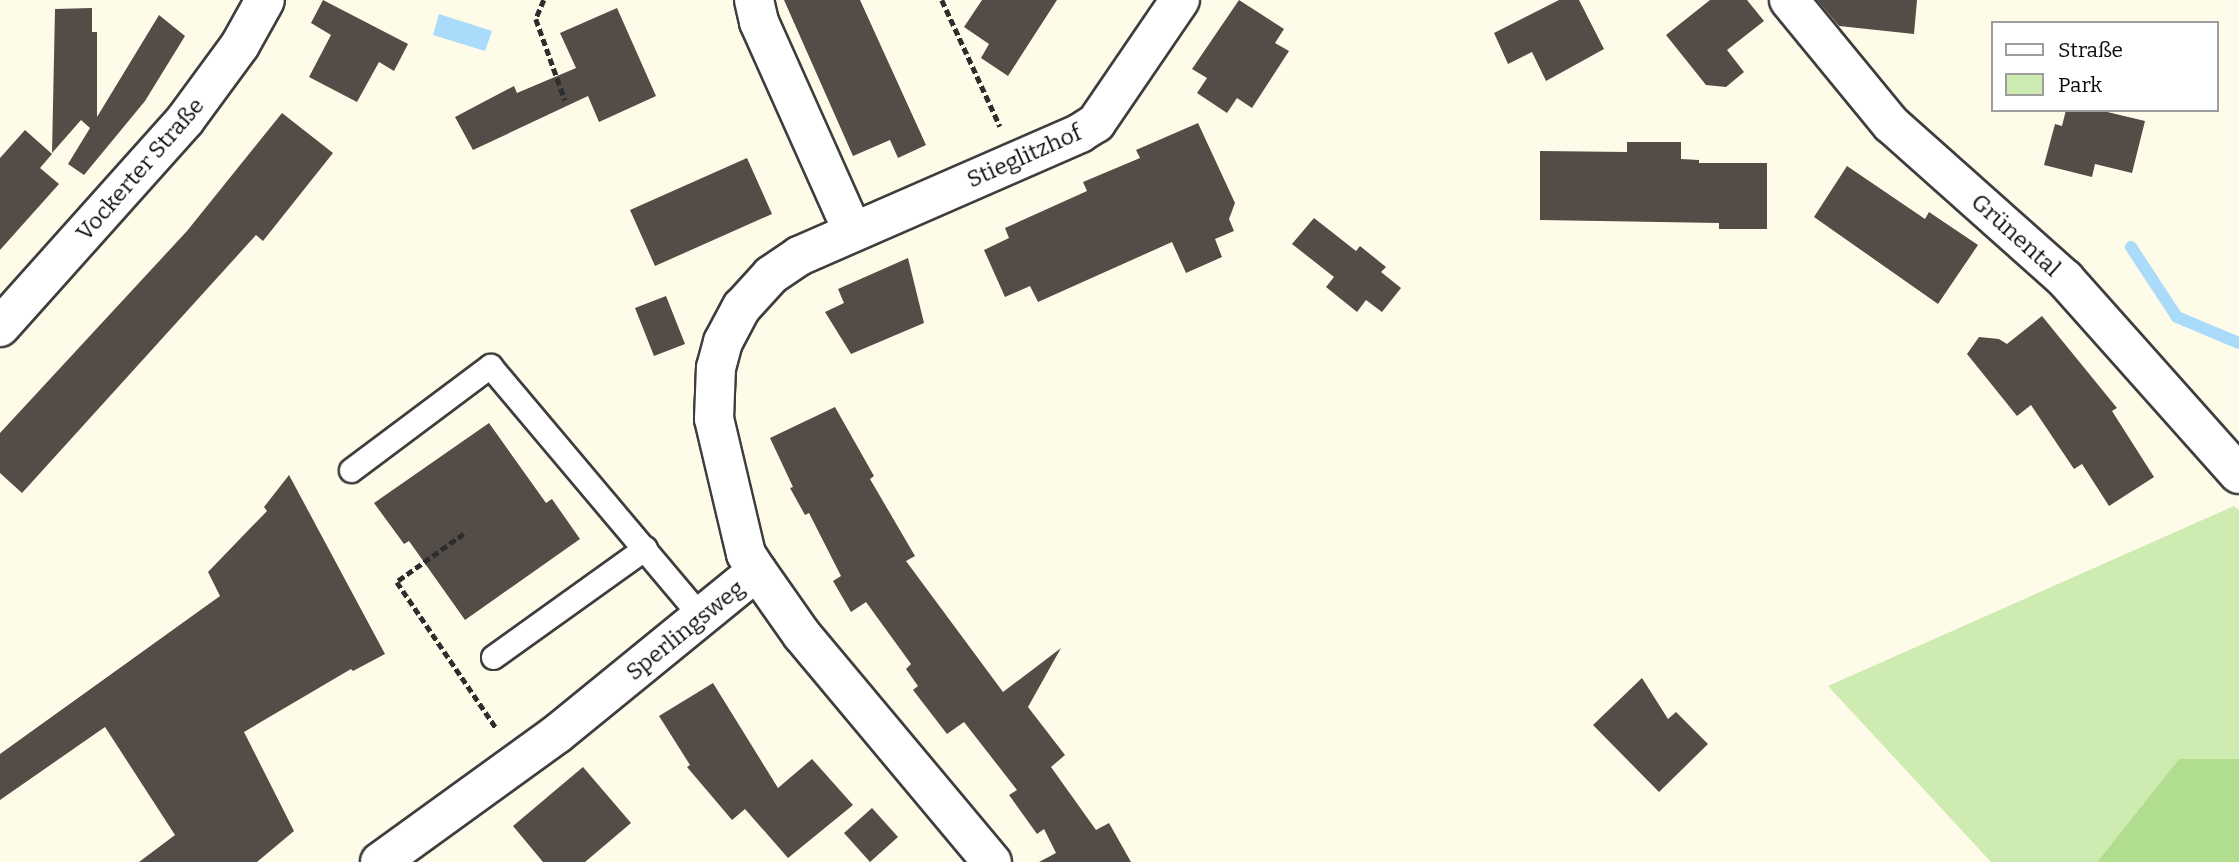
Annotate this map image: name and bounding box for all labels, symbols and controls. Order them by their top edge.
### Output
legend [1990,21,2218,112]
text: Straße [2058,37,2123,63]
text: Park [2058,72,2102,98]
street label: Vockerter Straße [70,92,210,246]
street label: Stieglitzhof [963,119,1085,193]
street label: Grünental [1966,188,2066,282]
street label: Sperlingsweg [620,574,750,686]

